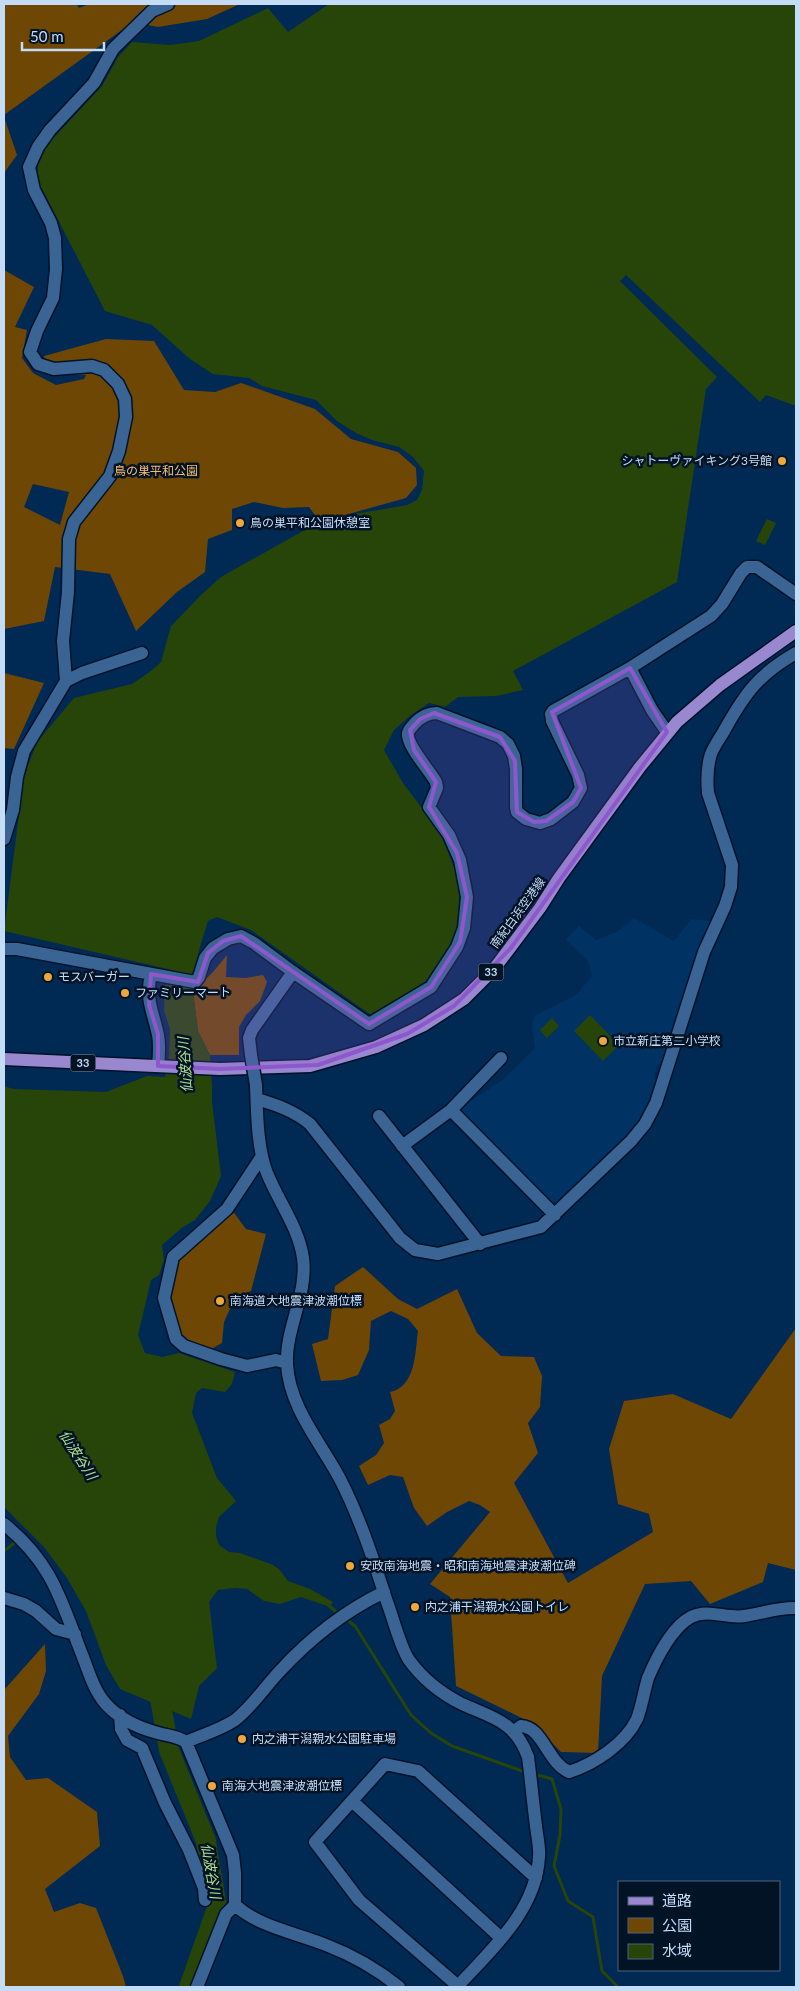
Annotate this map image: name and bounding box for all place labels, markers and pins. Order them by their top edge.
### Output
place label: シャトーヴァイキング3号館 [621,453,772,468]
marker: シャトーヴァイキング3号館 [776,455,788,467]
place label: 鳥の巣平和公園休憩室 [250,515,370,530]
marker: 鳥の巣平和公園休憩室 [234,517,246,529]
place label: モスバーガー [58,969,130,984]
marker: モスバーガー [42,971,54,983]
place label: ファミリーマート [135,985,231,1000]
marker: ファミリーマート [119,987,131,999]
place label: 市立新庄第二小学校 [613,1033,721,1048]
marker: 市立新庄第二小学校 [597,1035,609,1047]
place label: 南海道大地震津波潮位標 [230,1293,362,1308]
marker: 南海道大地震津波潮位標 [214,1295,226,1307]
place label: 安政南海地震・昭和南海地震津波潮位碑 [360,1558,576,1573]
marker: 安政南海地震・昭和南海地震津波潮位碑 [344,1560,356,1572]
place label: 内之浦干潟親水公園トイレ [425,1599,569,1614]
marker: 内之浦干潟親水公園トイレ [409,1601,421,1613]
place label: 内之浦干潟親水公園駐車場 [252,1731,396,1746]
marker: 内之浦干潟親水公園駐車場 [236,1733,248,1745]
place label: 南海大地震津波潮位標 [222,1778,342,1793]
marker: 南海大地震津波潮位標 [206,1780,218,1792]

